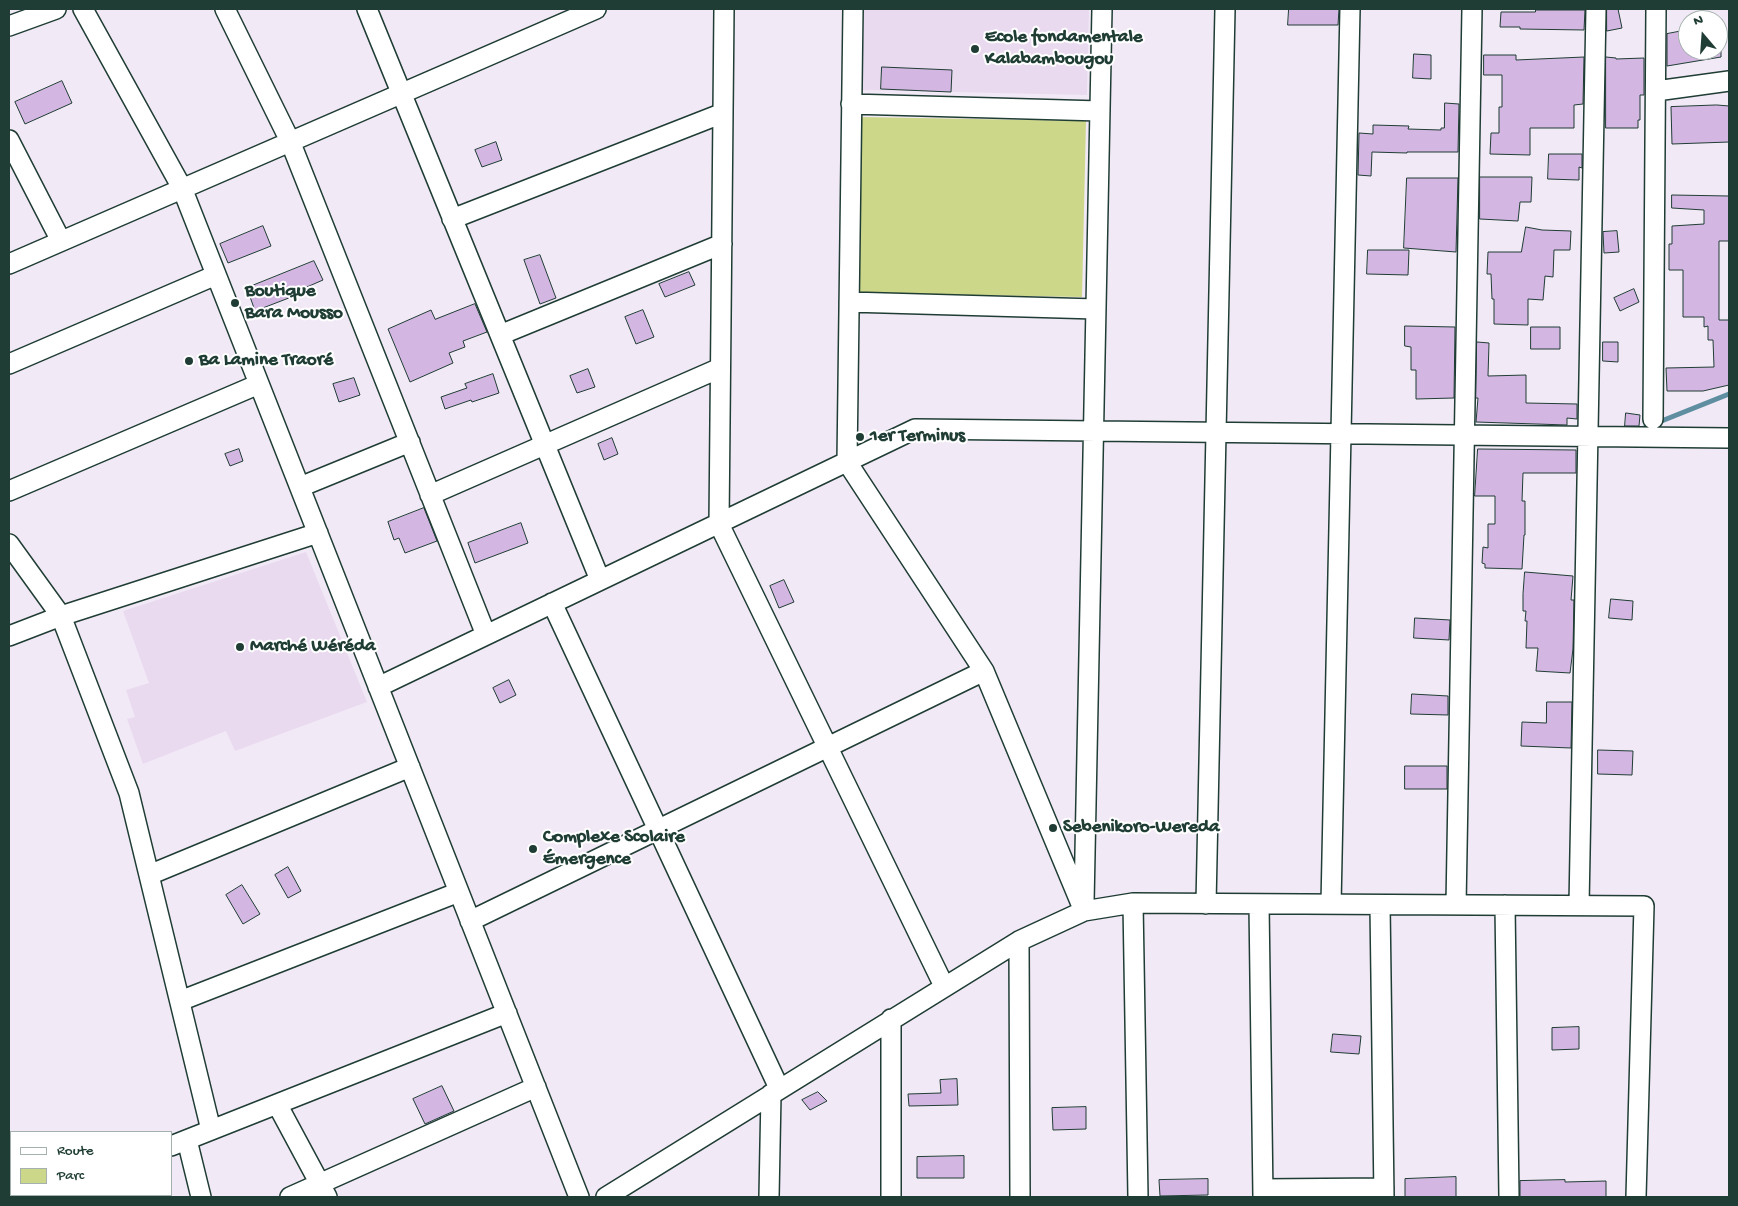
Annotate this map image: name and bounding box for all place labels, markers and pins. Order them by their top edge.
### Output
place label: Ecole fondamentale Kalabambougou [985,27,1143,71]
marker: Ecole fondamentale Kalabambougou [969,43,981,55]
place label: Boutique Bara Mousso [245,281,343,325]
marker: Boutique Bara Mousso [229,297,241,309]
place label: Ba Lamine Traoré [199,350,333,372]
marker: Ba Lamine Traoré [183,355,195,367]
place label: 1er Terminus [870,426,965,448]
marker: 1er Terminus [854,431,866,443]
place label: Marché Wéréda [250,636,376,658]
marker: Marché Wéréda [234,641,246,653]
place label: Sebenikoro-Wereda [1063,817,1220,839]
marker: Sebenikoro-Wereda [1047,822,1059,834]
place label: Complexe Scolaire Émergence [543,827,685,871]
marker: Complexe Scolaire Émergence [527,843,539,855]

